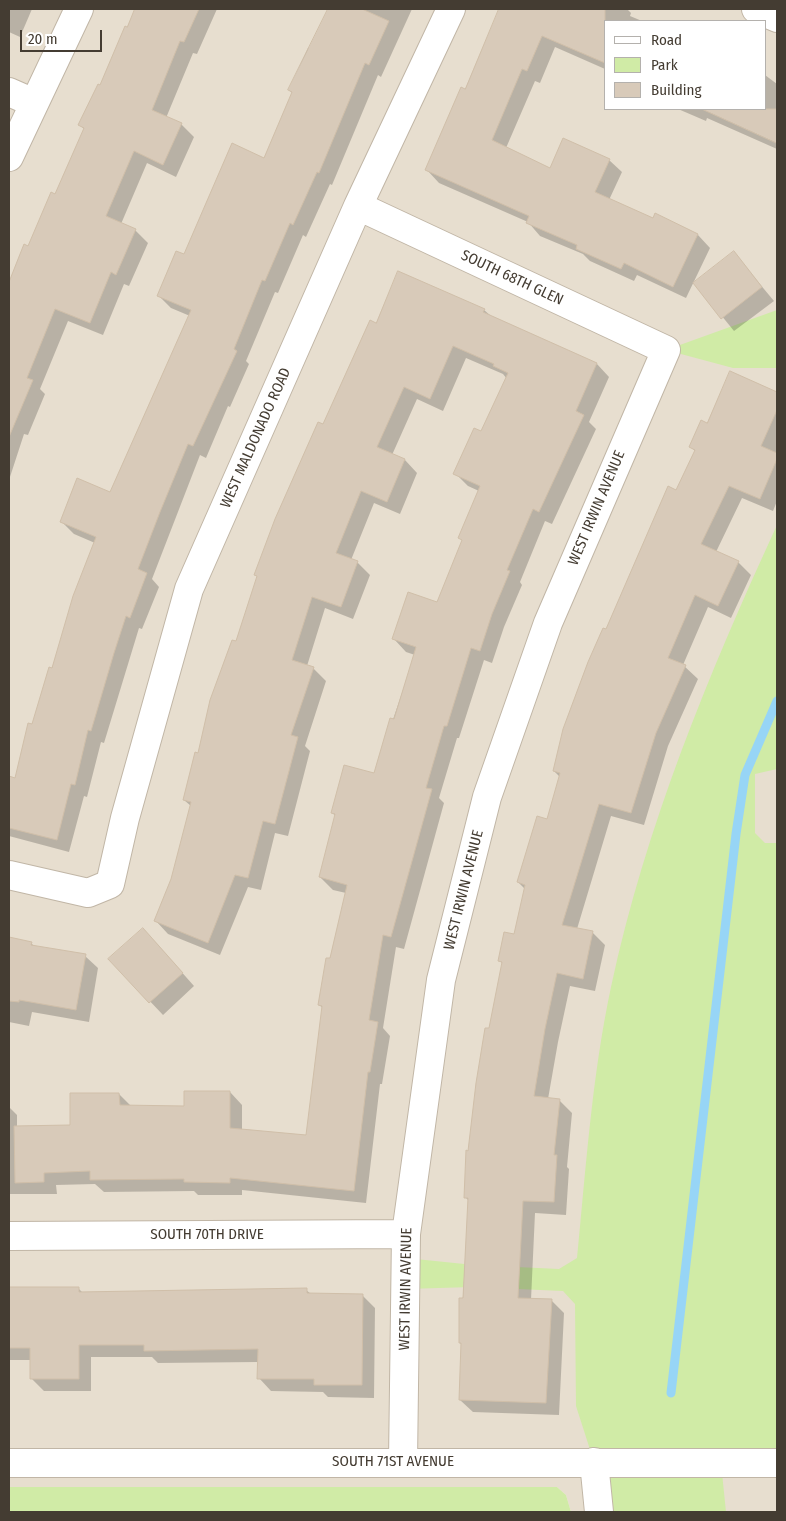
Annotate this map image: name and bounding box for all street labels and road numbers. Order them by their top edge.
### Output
street label: SOUTH 68TH GLEN [458,246,566,310]
street label: WEST MALDONADO ROAD [217,365,295,511]
street label: WEST IRWIN AVENUE [565,448,629,568]
street label: WEST IRWIN AVENUE [440,828,488,952]
street label: SOUTH 70TH DRIVE [150,1226,264,1244]
street label: WEST IRWIN AVENUE [396,1227,416,1351]
street label: SOUTH 71ST AVENUE [332,1453,454,1471]

